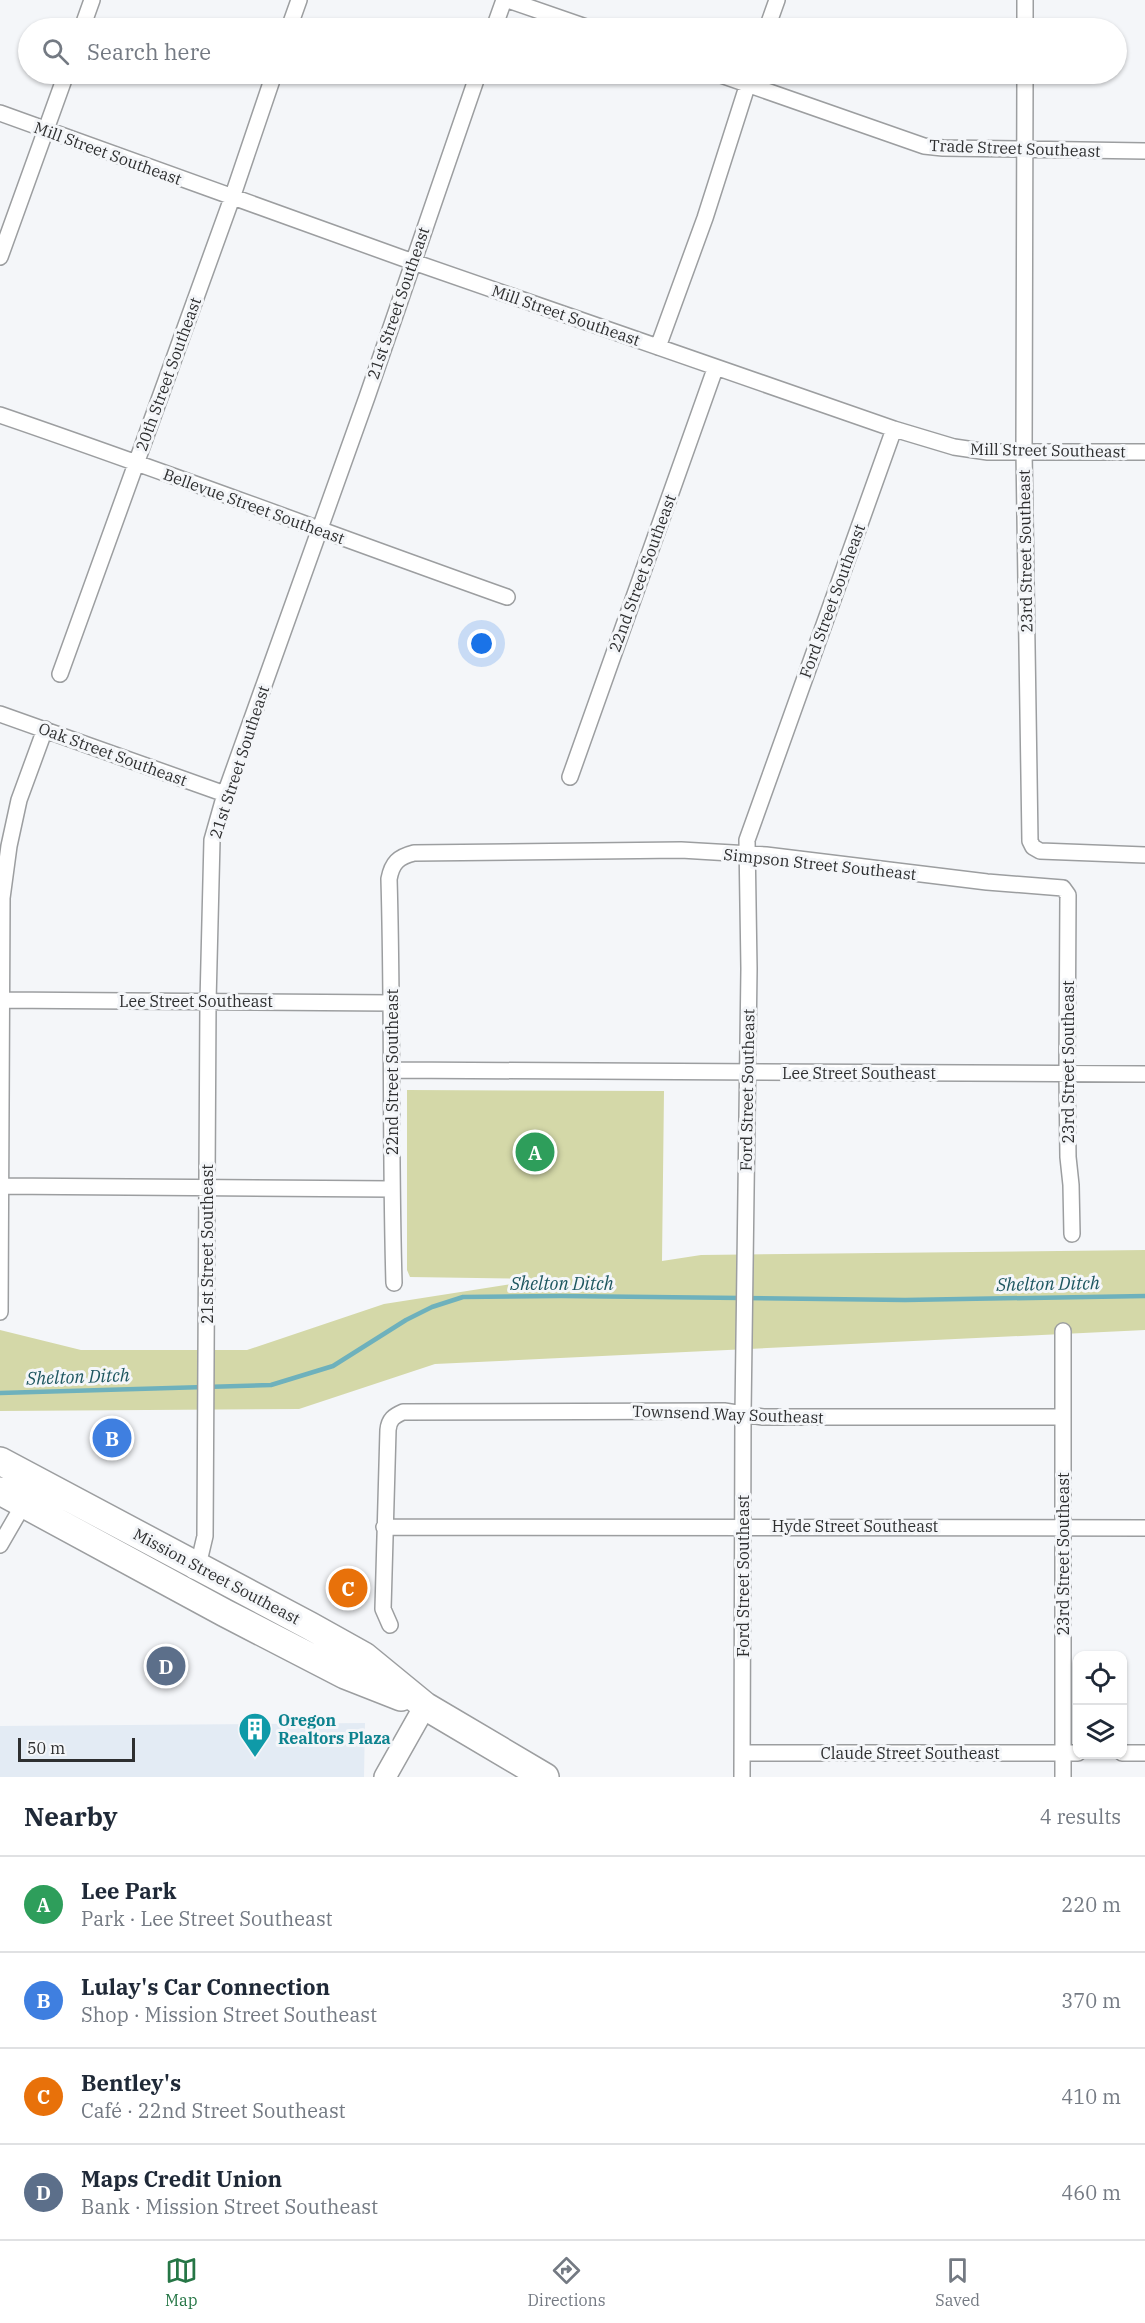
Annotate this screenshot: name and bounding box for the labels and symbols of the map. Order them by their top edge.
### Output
street label: Mill Street Southeast [31,117,185,189]
street label: Trade Street Southeast [929,135,1101,161]
street label: 21st Street Southeast [363,224,434,382]
street label: Mill Street Southeast [489,280,643,350]
street label: 20th Street Southeast [131,294,205,454]
street label: Mill Street Southeast [970,439,1126,461]
street label: Bellevue Street Southeast [161,464,348,548]
street label: 23rd Street Southeast [1014,469,1036,633]
street label: 22nd Street Southeast [604,491,680,655]
street label: Ford Street Southeast [795,521,869,681]
your location [467,629,496,658]
street label: 21st Street Southeast [205,683,273,841]
street label: Oak Street Southeast [36,718,190,790]
street label: Simpson Street Southeast [723,844,918,884]
street label: 23rd Street Southeast [1058,980,1078,1144]
street label: 22nd Street Southeast [382,988,402,1155]
street label: Lee Street Southeast [119,991,273,1011]
street label: Ford Street Southeast [736,1008,758,1171]
street label: Lee Street Southeast [782,1063,936,1083]
pin: A [516,1130,554,1174]
street label: 21st Street Southeast [197,1164,217,1324]
water label: Shelton Ditch [995,1271,1100,1296]
water label: Shelton Ditch [509,1272,614,1295]
water label: Shelton Ditch [25,1363,130,1390]
street label: Townsend Way Southeast [632,1401,824,1427]
pin: B [92,1416,132,1460]
street label: 23rd Street Southeast [1053,1472,1073,1636]
street label: Ford Street Southeast [733,1494,753,1657]
street label: Hyde Street Southeast [772,1516,939,1536]
street label: Mission Street Southeast [130,1524,304,1629]
pin: C [328,1566,368,1610]
pin: D [146,1644,186,1688]
place label: Oregon Realtors Plaza [278,1710,391,1748]
building icon: Oregon Realtors Plaza [237,1711,273,1758]
scale bar [18,1735,135,1762]
street label: Claude Street Southeast [820,1743,1000,1763]

